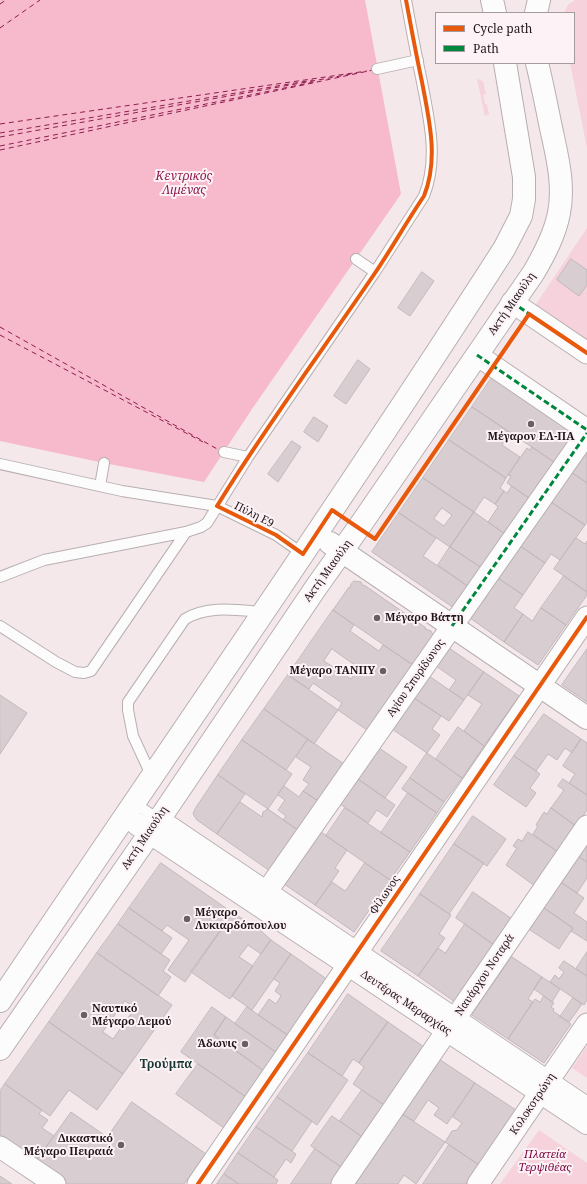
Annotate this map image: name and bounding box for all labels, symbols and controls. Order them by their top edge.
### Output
legend [435,12,575,64]
text: Cycle path [473,20,532,37]
text: Path [473,40,499,57]
water label: Κεντρικός Λιμένας [156,170,212,198]
street label: Ακτή Μιαούλη [486,270,538,338]
marker: Μέγαρον ΕΛ-ΠΑ [526,419,536,429]
place label: Μέγαρον ΕΛ-ΠΑ [488,430,574,444]
street label: Πύλη Ε9 [232,499,276,531]
street label: Ακτή Μιαούλη [301,537,355,605]
place label: Μέγαρο Βάττη [385,611,464,625]
marker: Μέγαρο Βάττη [372,613,382,623]
street label: Αγίου Σπυρίδωνος [384,637,448,719]
place label: Μέγαρο ΤΑΝΠΥ [289,664,375,678]
marker: Μέγαρο ΤΑΝΠΥ [378,666,388,676]
street label: Ακτή Μιαούλη [119,804,171,872]
street label: Φίλωνος [367,873,403,917]
place label: Μέγαρο Λυκιαρδόπουλου [195,906,287,932]
marker: Μέγαρο Λυκιαρδόπουλου [182,914,192,924]
street label: Ναυάρχου Νοταρά [453,932,517,1018]
street label: Δευτέρας Μεραρχίας [358,968,454,1038]
place label: Ναυτικό Μέγαρο Λεμού [92,1002,172,1028]
marker: Ναυτικό Μέγαρο Λεμού [79,1010,89,1020]
place label: Άδωνις [198,1037,237,1051]
marker: Άδωνις [240,1039,250,1049]
district label: Τρούμπα [140,1058,192,1072]
street label: Κολοκοτρώνη [508,1071,558,1137]
place label: Δικαστικό Μέγαρο Πειραιά [24,1132,113,1158]
marker: Δικαστικό Μέγαρο Πειραιά [116,1140,126,1150]
park label: Πλατεία Τερψιθέας [518,1148,572,1174]

